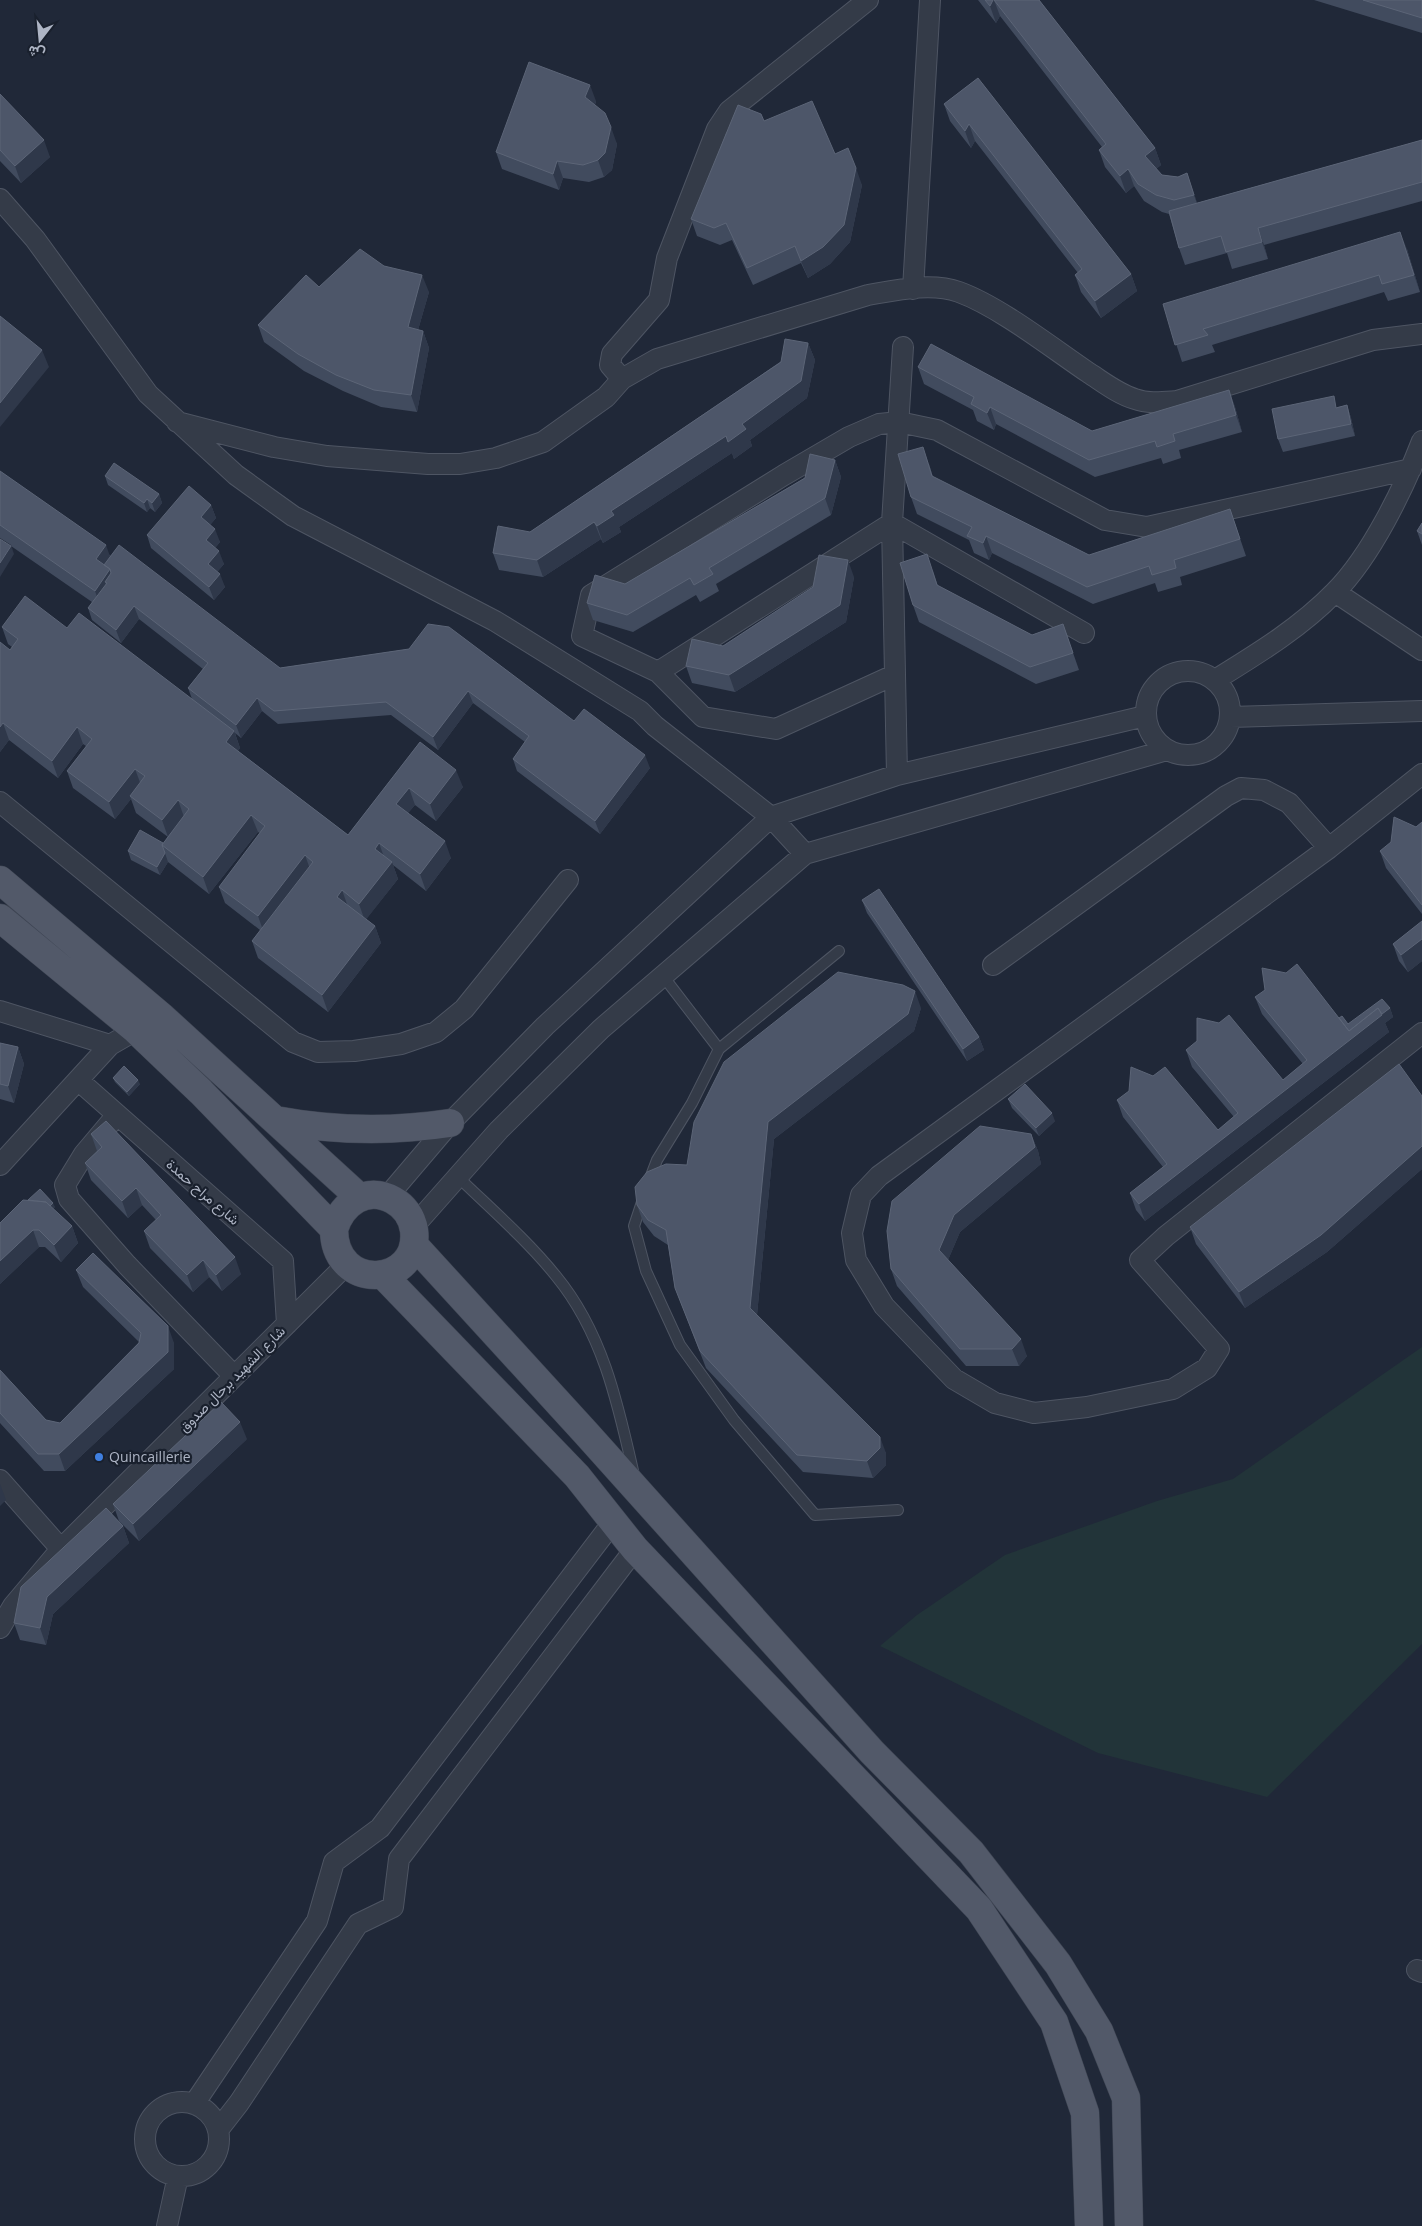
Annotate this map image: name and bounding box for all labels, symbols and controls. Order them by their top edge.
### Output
north arrow [15,15,65,65]
text: ش [25,41,47,64]
street label: شارع مراح حمدة [161,1154,244,1230]
street label: شارع الشهيد برحال صدوق [174,1321,290,1437]
place label: Quincaillerie [109,1447,191,1466]
marker: Quincaillerie [93,1451,105,1463]

